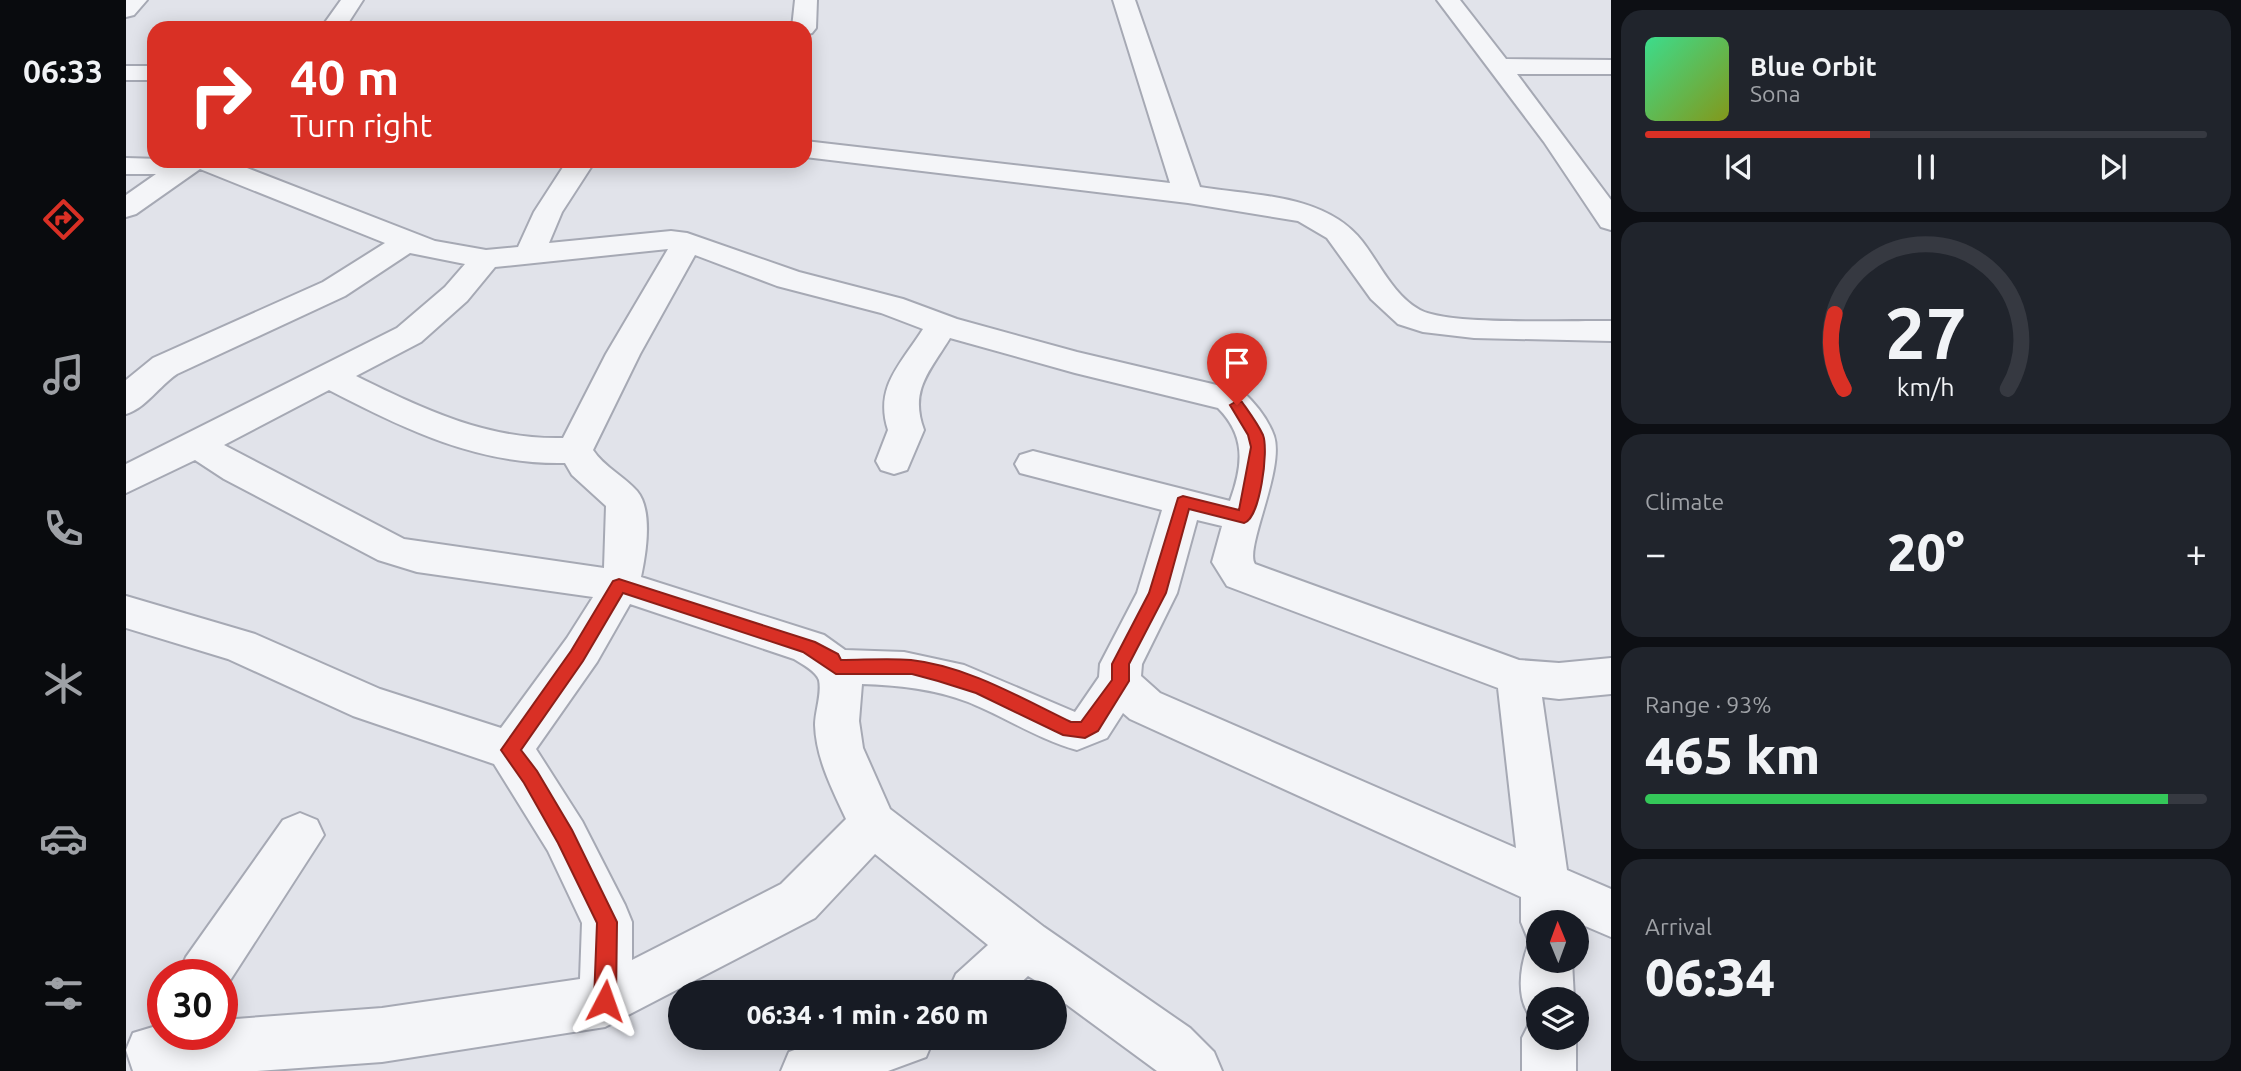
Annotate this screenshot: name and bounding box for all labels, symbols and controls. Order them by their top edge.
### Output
icon: right [175,49,266,140]
text: 40 m [290,49,399,104]
text: Blue Orbit [1750,52,1877,81]
text: 06:33 [23,53,103,89]
text: Sona [1750,81,1800,106]
text: Turn right [290,107,432,143]
icon: previous [1720,148,1758,186]
icon: pause [1907,148,1945,186]
icon: next [2094,148,2132,186]
icon: directions [39,195,88,244]
text: 27 [1885,292,1967,374]
pin [1207,333,1267,405]
icon: arrive [1218,344,1256,382]
icon: music [39,350,88,399]
text: km/h [1897,373,1955,401]
text: Climate [1645,489,1724,514]
icon: phone [39,504,88,553]
text: 20° [1887,523,1965,581]
text: − [1645,532,1666,574]
text: + [2186,532,2207,574]
icon: climate [39,659,88,708]
text: Range · 93% [1645,692,1772,717]
text: 465 km [1645,726,1820,784]
icon: car [39,814,88,863]
north arrow [1526,910,1589,973]
map controls [1526,910,1589,1050]
text: Arrival [1645,914,1712,939]
text: 06:34 [1645,948,1775,1006]
speed limit sign: 30 [147,959,238,1050]
position arrow [568,964,642,1038]
icon: filters [39,969,88,1018]
button: layers [1526,987,1589,1050]
text: 06:34 · 1 min · 260 m [747,1000,988,1029]

